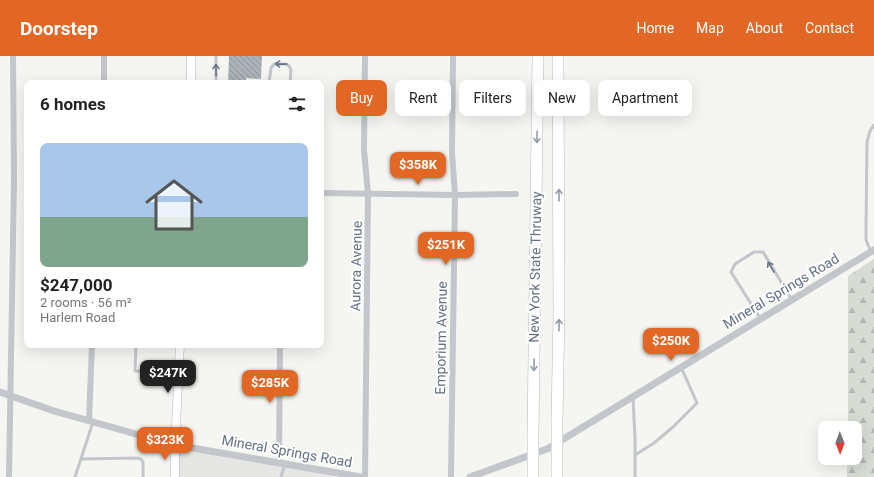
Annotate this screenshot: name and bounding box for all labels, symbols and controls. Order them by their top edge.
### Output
text: Doorstep [20,17,98,40]
text: Home [636,20,674,36]
text: Map [696,20,724,36]
text: About [746,20,783,36]
text: Contact [805,20,854,36]
one-way arrow [274,61,287,68]
one-way arrow [212,64,220,77]
chip: Buy [336,80,387,116]
chip: Rent [395,80,451,116]
chip: Filters [459,80,526,116]
chip: New [534,80,590,116]
chip: Apartment [598,80,692,116]
icon: filters [286,93,308,115]
text: 6 homes [40,94,106,114]
one-way arrow [533,130,541,143]
pin: $358K [390,152,446,186]
text: $358K [399,157,437,172]
icon: home [138,169,210,241]
one-way arrow [555,189,563,202]
street label: New York State Thruway [526,191,544,343]
street label: Aurora Avenue [347,221,365,311]
pin: $251K [418,232,474,266]
text: $251K [427,237,465,252]
street label: Mineral Springs Road [720,250,842,332]
one-way arrow [767,261,775,273]
text: $247,000 [40,275,112,295]
street label: Emporium Avenue [432,281,450,395]
text: 2 rooms · 56 m² [40,295,132,310]
text: Harlem Road [40,310,115,325]
one-way arrow [555,319,562,332]
pin: $250K [643,328,699,362]
text: $250K [652,333,690,348]
one-way arrow [530,358,538,371]
pin: $247K [140,360,196,394]
text: $247K [149,365,187,380]
pin: $285K [242,370,298,404]
text: $285K [251,375,289,390]
north arrow [818,421,862,465]
map controls [818,421,862,465]
pin: $323K [137,427,193,461]
text: $323K [146,432,184,447]
street label: Mineral Springs Road [220,432,354,470]

